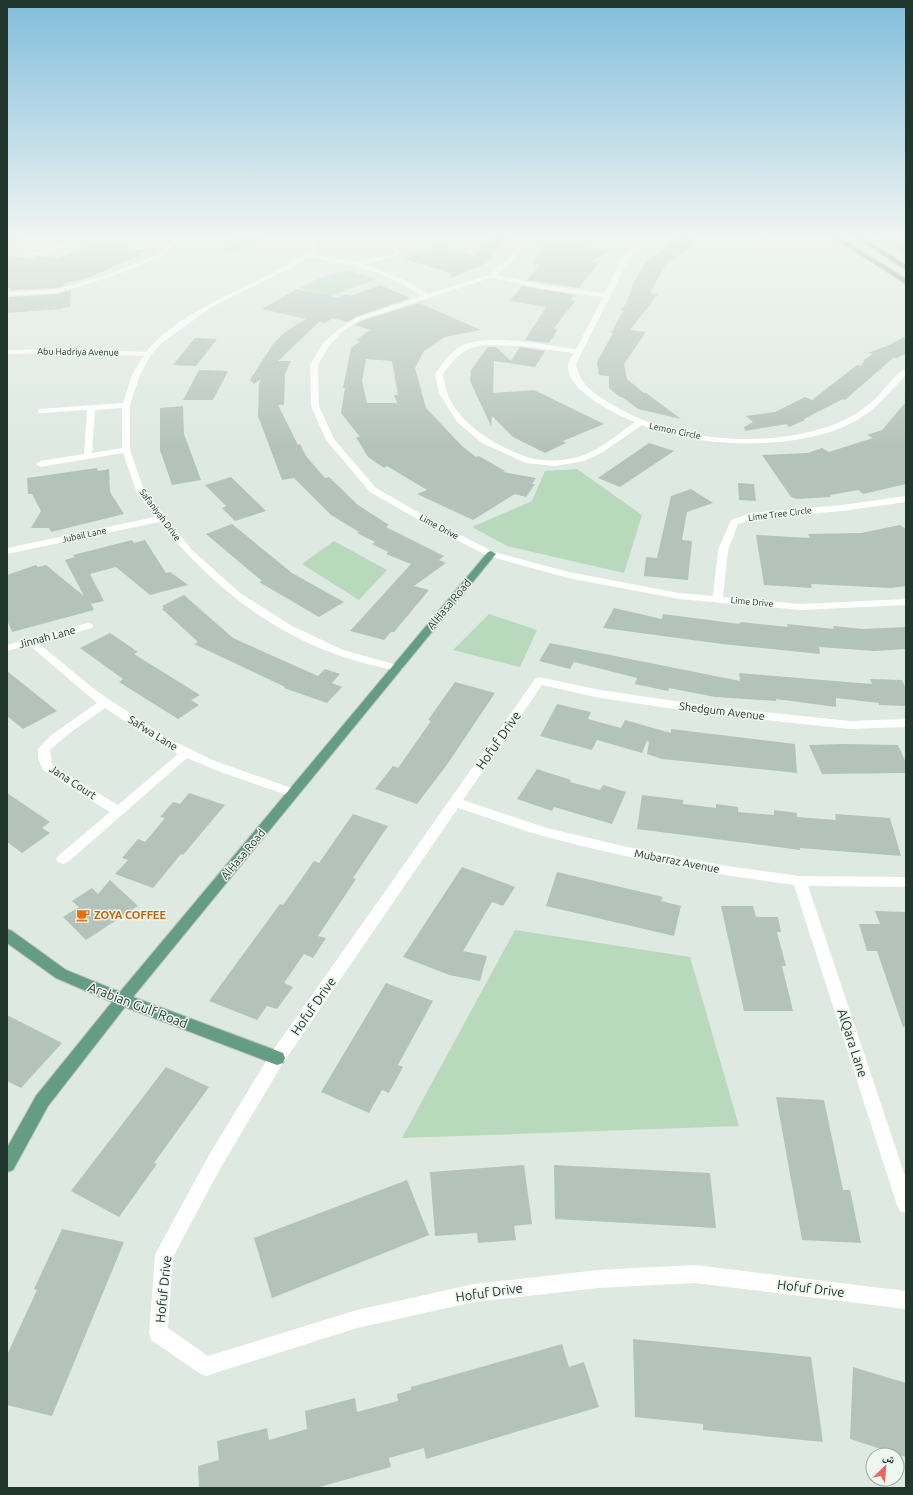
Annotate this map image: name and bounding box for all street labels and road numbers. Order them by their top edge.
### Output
street label: Abu Hadriya Avenue [37,346,119,358]
street label: Lemon Circle [648,421,702,441]
street label: Safaniyah Drive [137,487,183,543]
street label: Lime Tree Circle [747,505,813,523]
street label: Lime Drive [418,513,460,541]
street label: Jubail Lane [61,525,107,545]
street label: AlHasa Road [425,577,473,631]
street label: Lime Drive [730,595,774,609]
street label: Jinnah Lane [17,624,77,650]
street label: Shedgum Avenue [678,700,766,722]
street label: Hofuf Drive [473,708,523,772]
street label: Safwa Lane [126,713,180,753]
street label: Jana Court [47,762,99,802]
street label: AlHasa Road [219,827,267,881]
street label: Mubarraz Avenue [633,847,721,875]
street label: Hofuf Drive [288,974,338,1038]
street label: Arabian Gulf Road [86,980,190,1030]
street label: AlQara Lane [834,1007,871,1079]
street label: Hofuf Drive [152,1255,174,1323]
street label: Hofuf Drive [777,1277,845,1299]
street label: Hofuf Drive [454,1280,524,1304]

